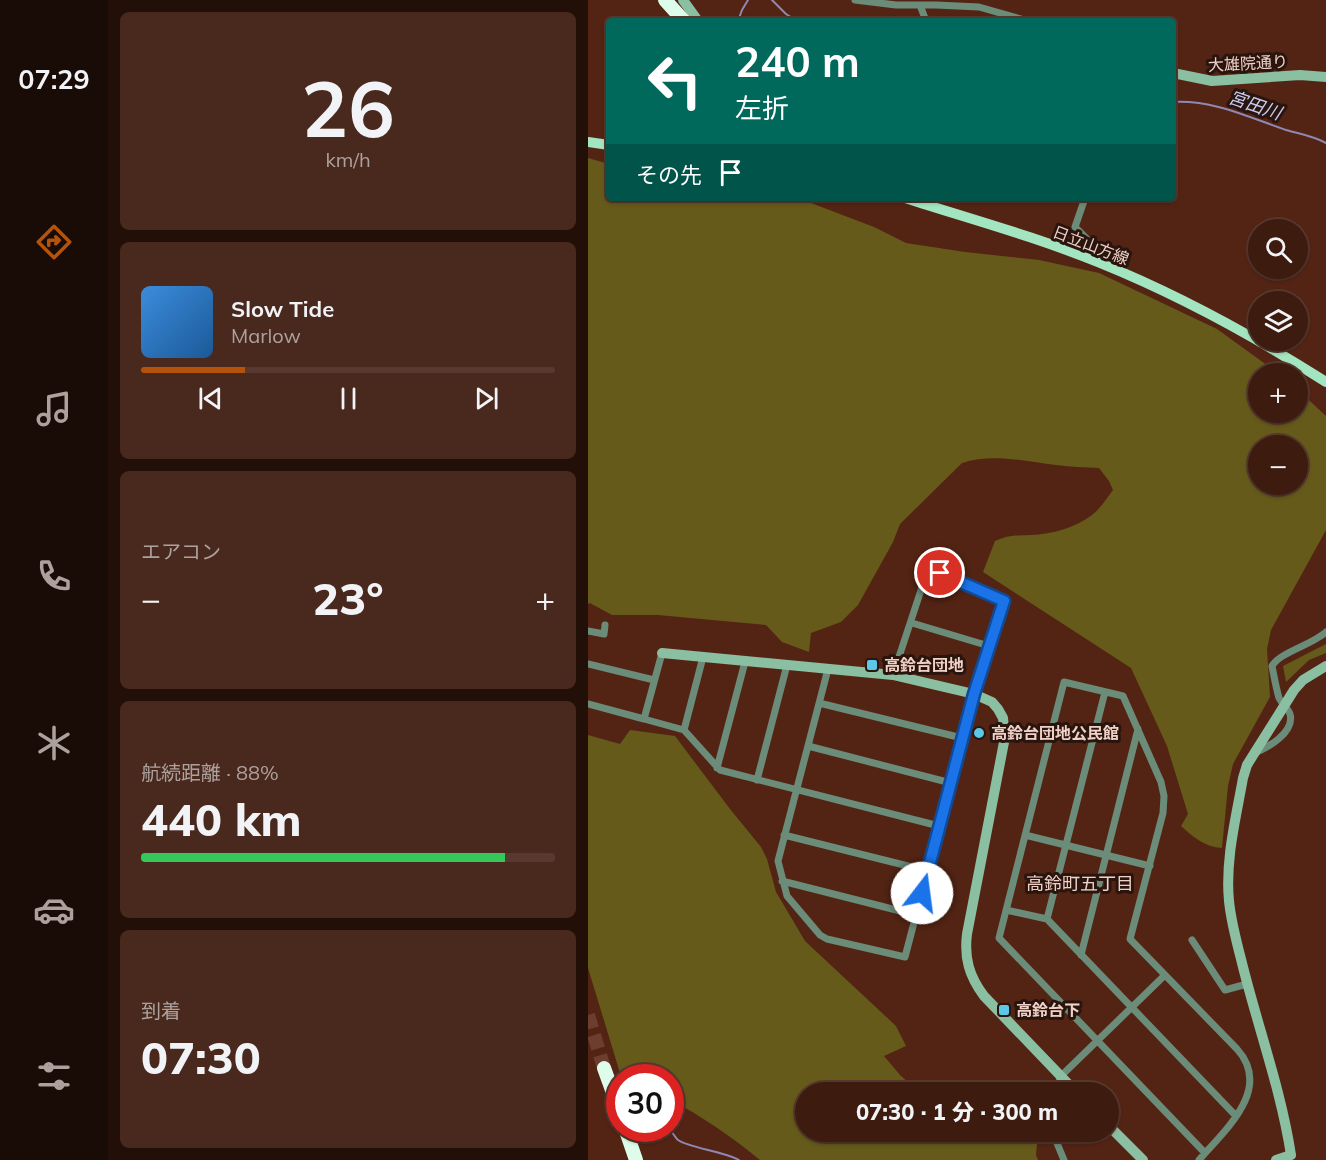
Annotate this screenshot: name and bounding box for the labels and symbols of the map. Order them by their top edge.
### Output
street label: 大雄院通り [1208,51,1288,75]
water label: 宮田川 [1226,85,1286,125]
street label: 日立山方線 [1050,221,1132,269]
pin [914,547,965,598]
place label: 高鈴台団地 [884,655,964,675]
marker: 高鈴台団地 [865,658,879,672]
place label: 高鈴台団地公民館 [991,723,1119,743]
marker: 高鈴台団地公民館 [972,726,986,740]
position arrow [890,861,954,925]
district label: 高鈴町五丁目 [1026,872,1134,895]
place label: 高鈴台下 [1016,1000,1080,1020]
marker: 高鈴台下 [997,1003,1011,1017]
speed limit sign: 30 [606,1064,684,1142]

